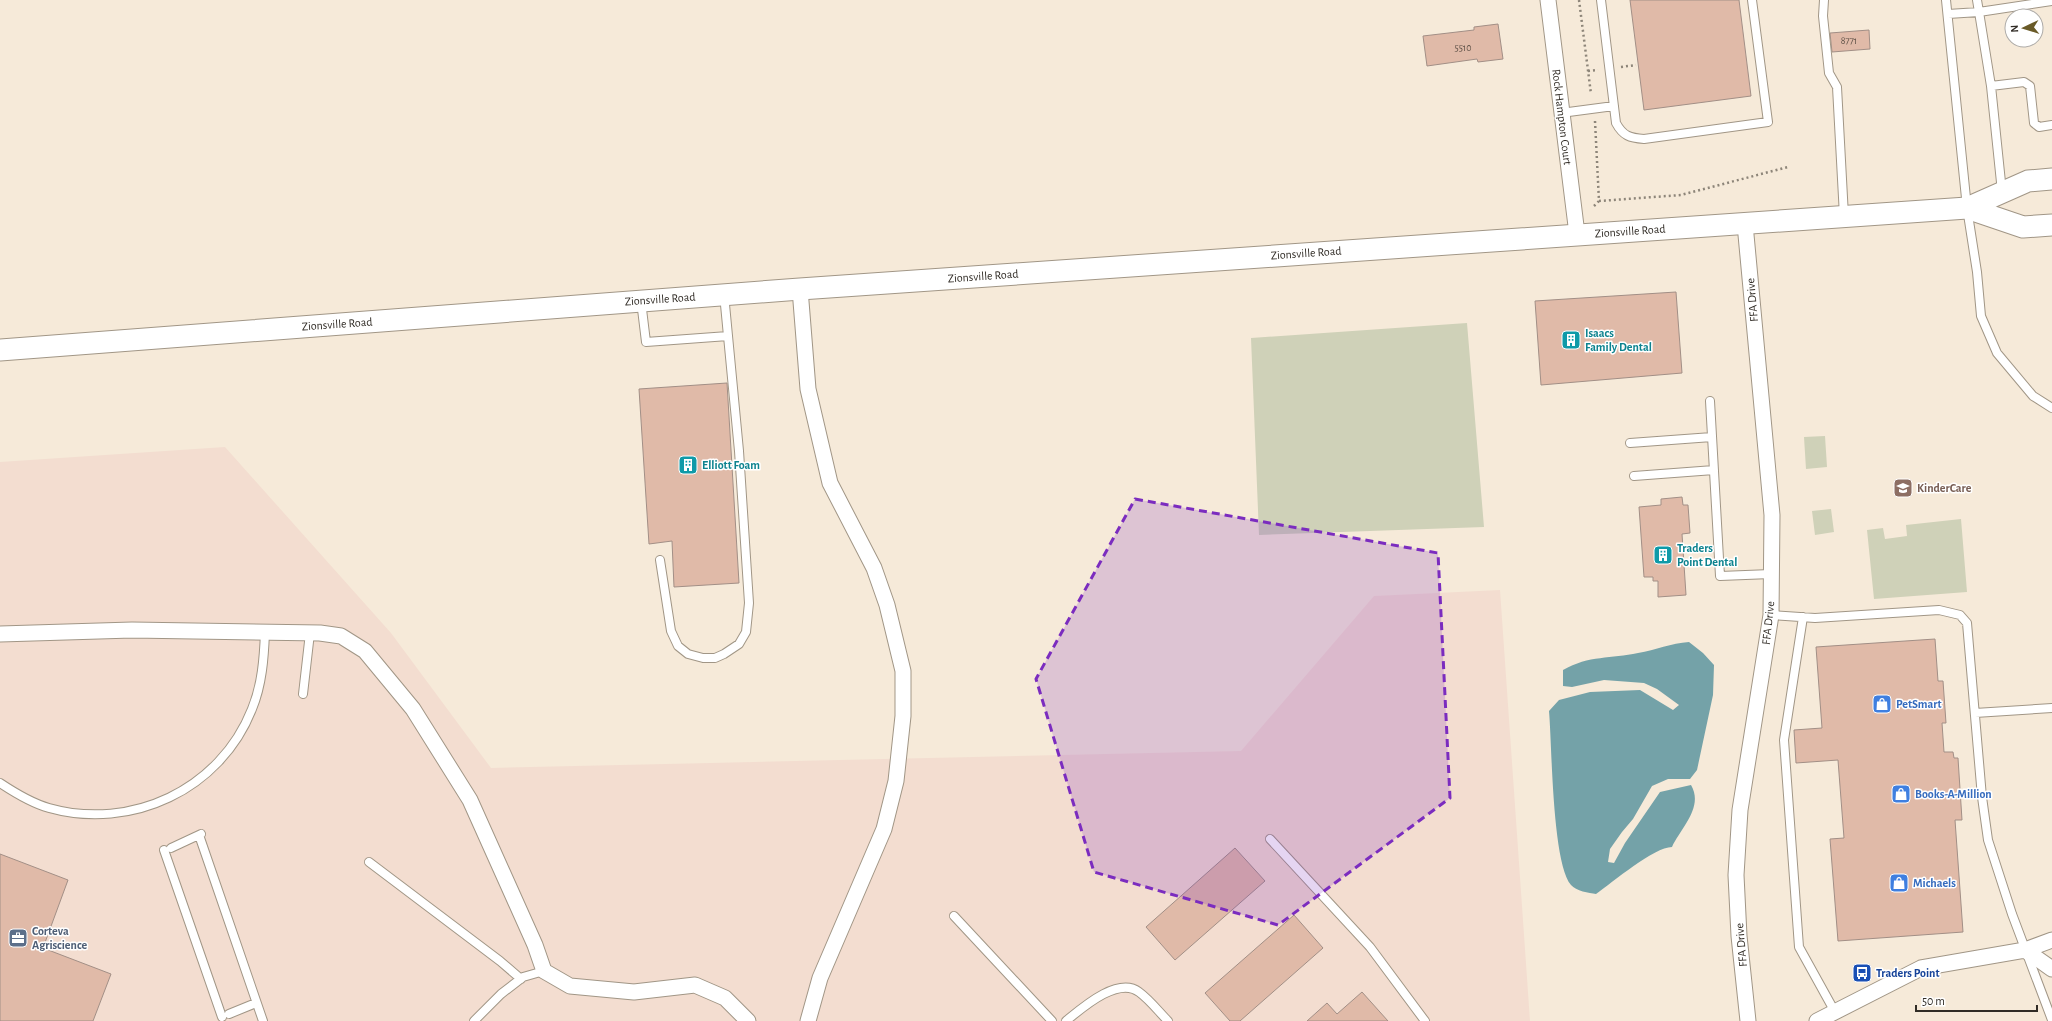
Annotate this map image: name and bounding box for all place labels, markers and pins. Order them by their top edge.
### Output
place label: Isaacs Family Dental [1585,327,1652,354]
building icon: Isaacs Family Dental [1560,329,1582,351]
building icon: Elliott Foam [677,454,699,476]
place label: Elliott Foam [702,459,760,471]
school or university icon: KinderCare [1892,477,1914,499]
place label: KinderCare [1917,482,1972,494]
place label: Traders Point Dental [1677,542,1737,568]
building icon: Traders Point Dental [1652,544,1674,566]
shop icon: PetSmart [1871,693,1893,715]
place label: PetSmart [1896,698,1942,710]
shop icon: Books-A-Million [1890,783,1912,805]
place label: Books-A-Million [1915,788,1992,800]
shop icon: Michaels [1888,872,1910,894]
place label: Michaels [1913,877,1956,889]
place label: Corteva Agriscience [32,925,88,951]
office icon: Corteva Agriscience [7,927,29,949]
bus stop icon: Traders Point [1851,962,1873,984]
place label: Traders Point [1876,967,1939,979]

